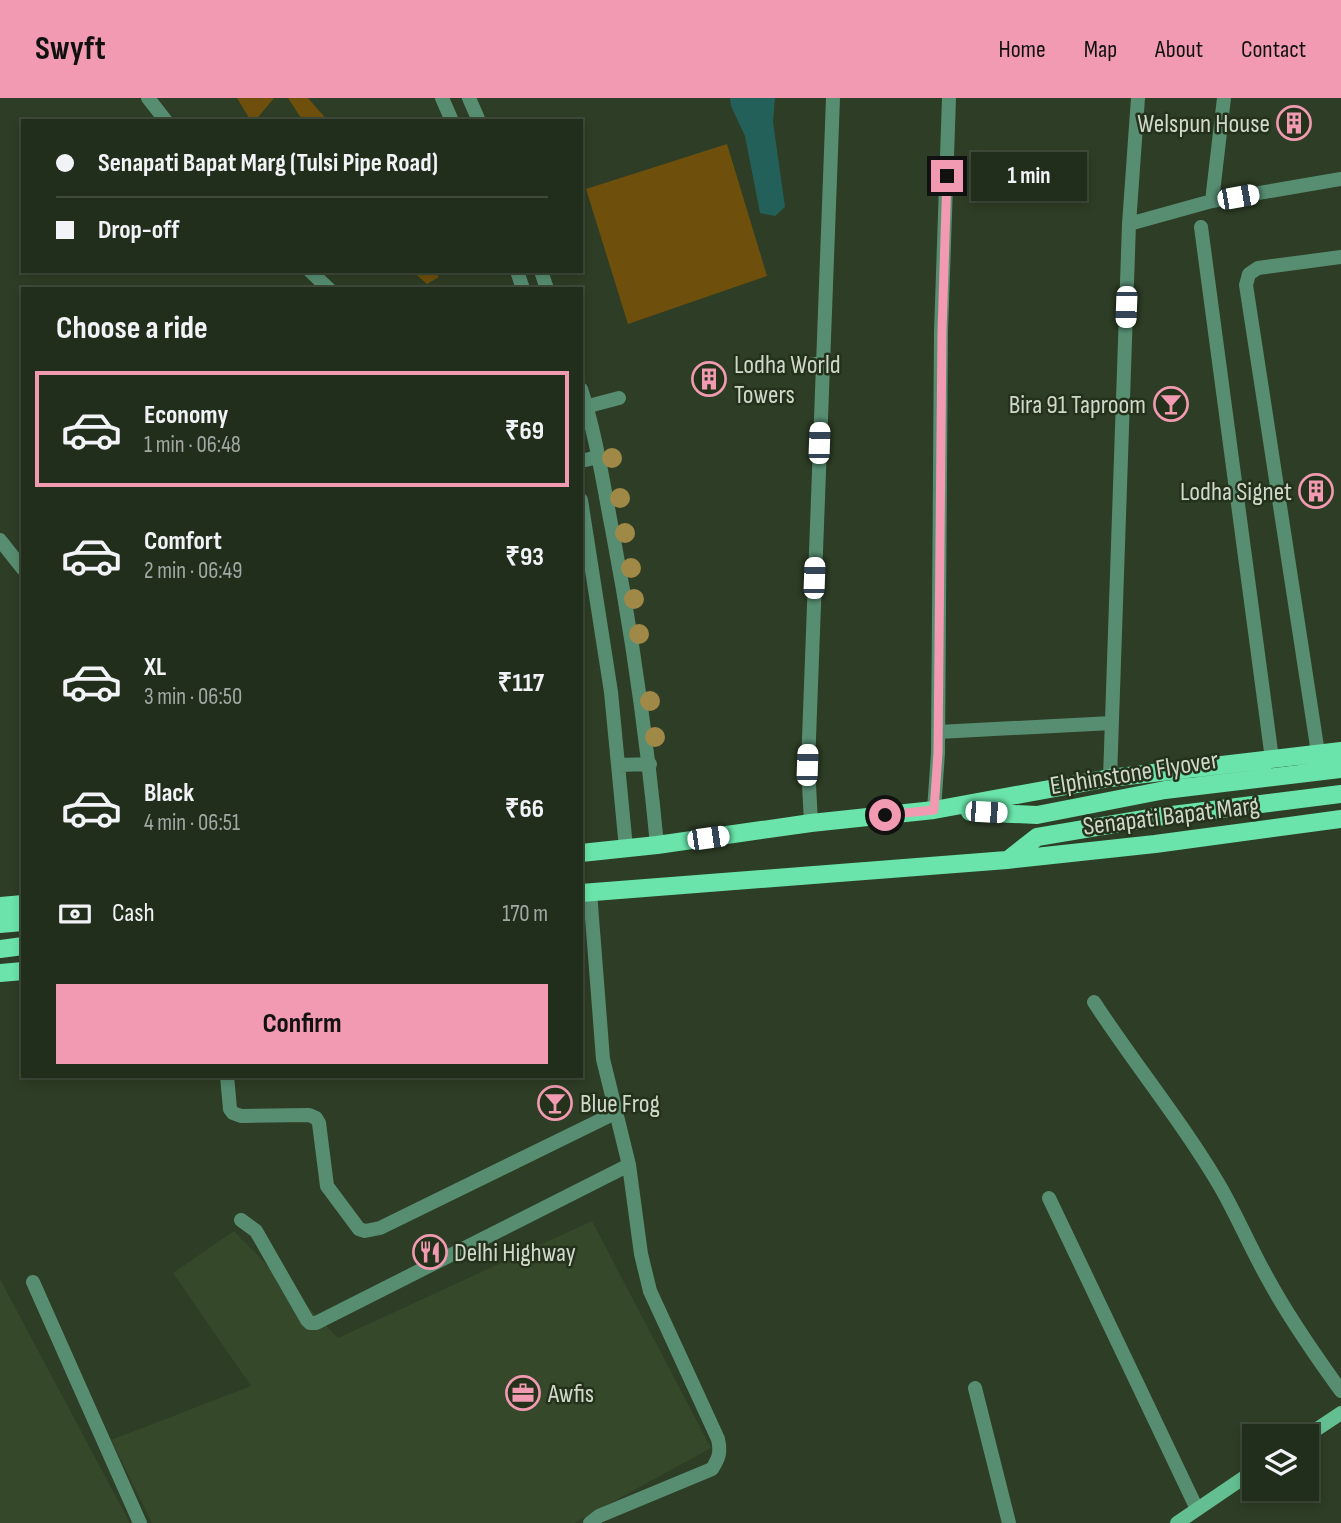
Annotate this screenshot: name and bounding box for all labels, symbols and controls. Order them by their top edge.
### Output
text: Swyft [35,29,106,69]
text: Home [998,35,1046,64]
text: Map [1084,35,1117,64]
text: About [1155,35,1203,64]
text: Contact [1241,35,1306,64]
building icon: Welspun House [1275,104,1313,142]
place label: Welspun House [1137,109,1270,140]
text: Senapati Bapat Marg (Tulsi Pipe Road) [98,148,438,179]
callout: 1 min [972,152,1087,200]
route end [931,160,963,192]
text: 1 min [1008,162,1050,190]
car [1216,183,1261,211]
text: Drop-off [98,215,179,246]
car [1115,286,1138,328]
text: Choose a ride [56,309,208,348]
place label: Lodha World Towers [734,350,841,411]
building icon: Lodha World Towers [690,360,728,398]
bar icon: Bira 91 Taproom [1152,385,1190,423]
place label: Bira 91 Taproom [1009,390,1146,421]
icon: car [60,398,123,461]
text: Economy [144,400,228,431]
text: ₹69 [505,416,544,447]
car [808,422,831,464]
text: 1 min · 06:48 [144,431,241,459]
building icon: Lodha Signet [1297,472,1335,510]
place label: Lodha Signet [1180,477,1292,508]
icon: car [60,524,123,587]
text: Comfort [144,526,222,557]
text: ₹93 [505,542,544,573]
text: 2 min · 06:49 [144,557,242,585]
car [803,557,826,599]
icon: car [60,650,123,713]
text: XL [144,652,166,683]
text: ₹117 [498,668,544,699]
text: 3 min · 06:50 [144,683,242,711]
car [796,744,819,786]
street label: Elphinstone Flyover [1048,745,1221,802]
icon: car [60,776,123,839]
text: Black [144,778,194,809]
street label: Senapati Bapat Marg [1081,790,1261,843]
text: ₹66 [505,794,544,825]
route start [869,799,901,831]
car [965,800,1008,824]
text: 4 min · 06:51 [144,809,240,837]
car [686,825,731,851]
icon: cash [56,895,94,933]
text: Cash [112,898,155,929]
text: 170 m [502,900,548,928]
button: Confirm [56,984,548,1064]
bar icon: Blue Frog [536,1084,574,1122]
place label: Blue Frog [580,1089,660,1120]
restaurant icon: Delhi Highway [411,1233,449,1271]
place label: Delhi Highway [454,1238,576,1269]
office icon: Awfis [504,1374,542,1412]
place label: Awfis [547,1379,594,1410]
map controls [1242,1424,1319,1501]
button: layers [1242,1424,1319,1501]

